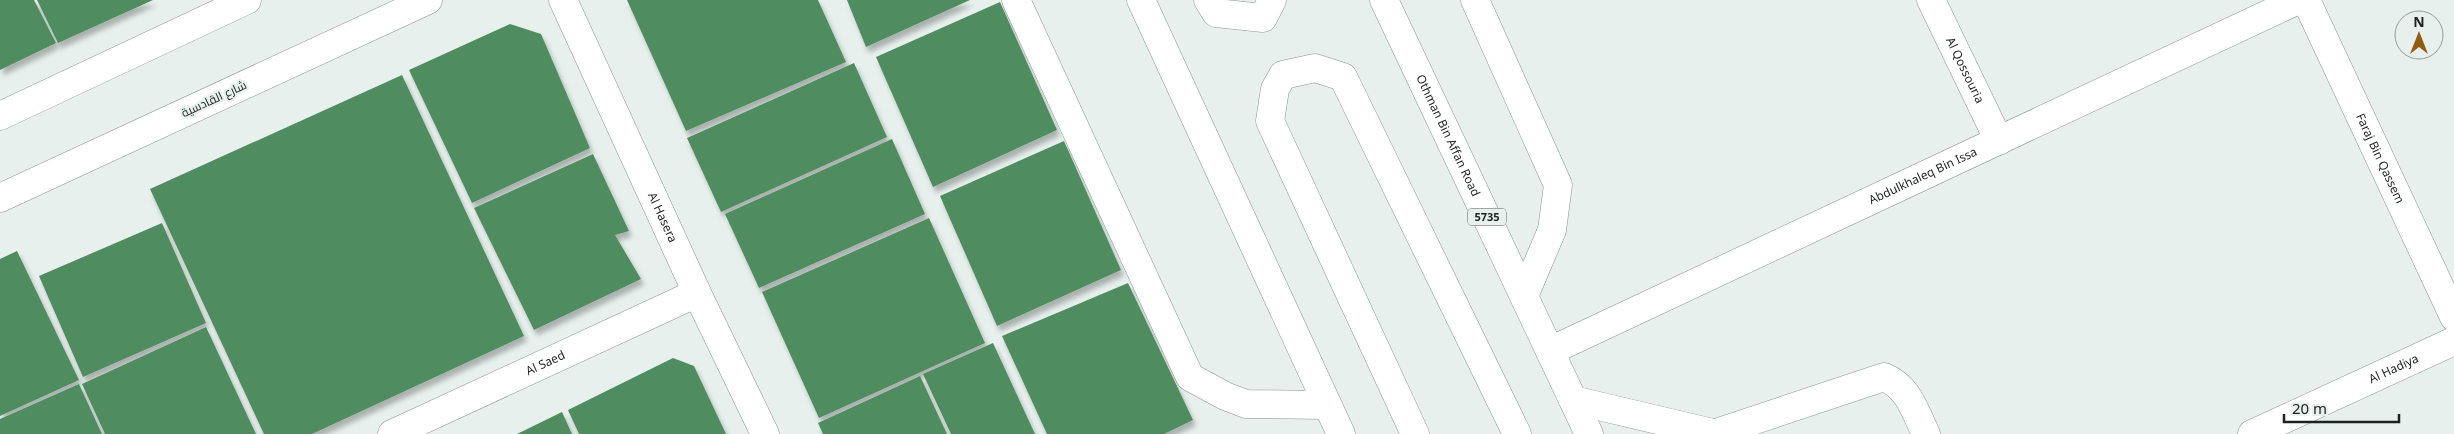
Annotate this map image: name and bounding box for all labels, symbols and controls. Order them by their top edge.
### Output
north arrow [2394,10,2444,60]
text: N [2413,12,2425,31]
street label: Al Qossouria [1942,34,1989,106]
street label: Othman Bin Affan Road [1412,72,1485,199]
street label: شارع القادسية [178,76,249,121]
street label: Faraj Bin Qassem [2352,110,2409,206]
street label: Abdulkhaleq Bin Issa [1866,143,1980,208]
street label: Al Hasera [644,189,682,245]
road number: 5735 [1468,208,1506,226]
street label: Al Saed [523,346,568,379]
street label: Al Hadiya [2366,350,2421,387]
scale bar [2284,392,2399,424]
text: 20 m [2292,398,2327,418]

